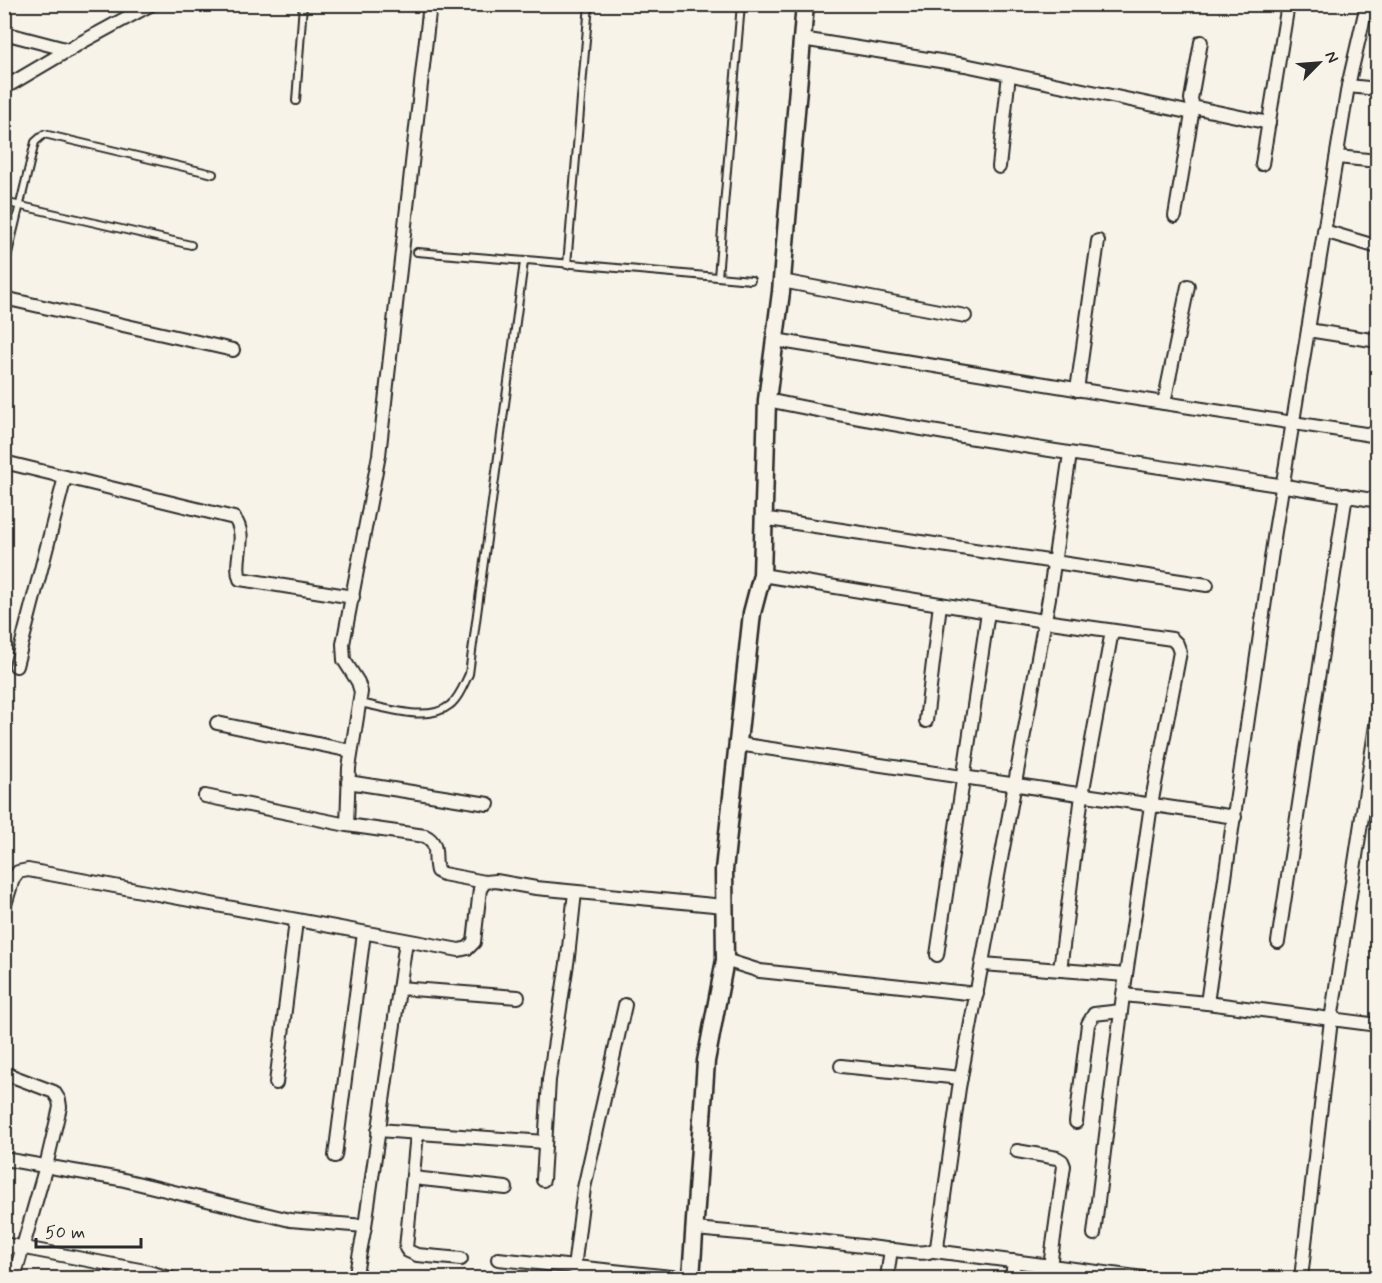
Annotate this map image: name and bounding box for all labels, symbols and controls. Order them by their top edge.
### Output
north arrow [1289,33,1349,93]
text: N [1319,48,1343,67]
scale bar [36,1211,141,1249]
text: 50 m [45,1221,85,1245]

